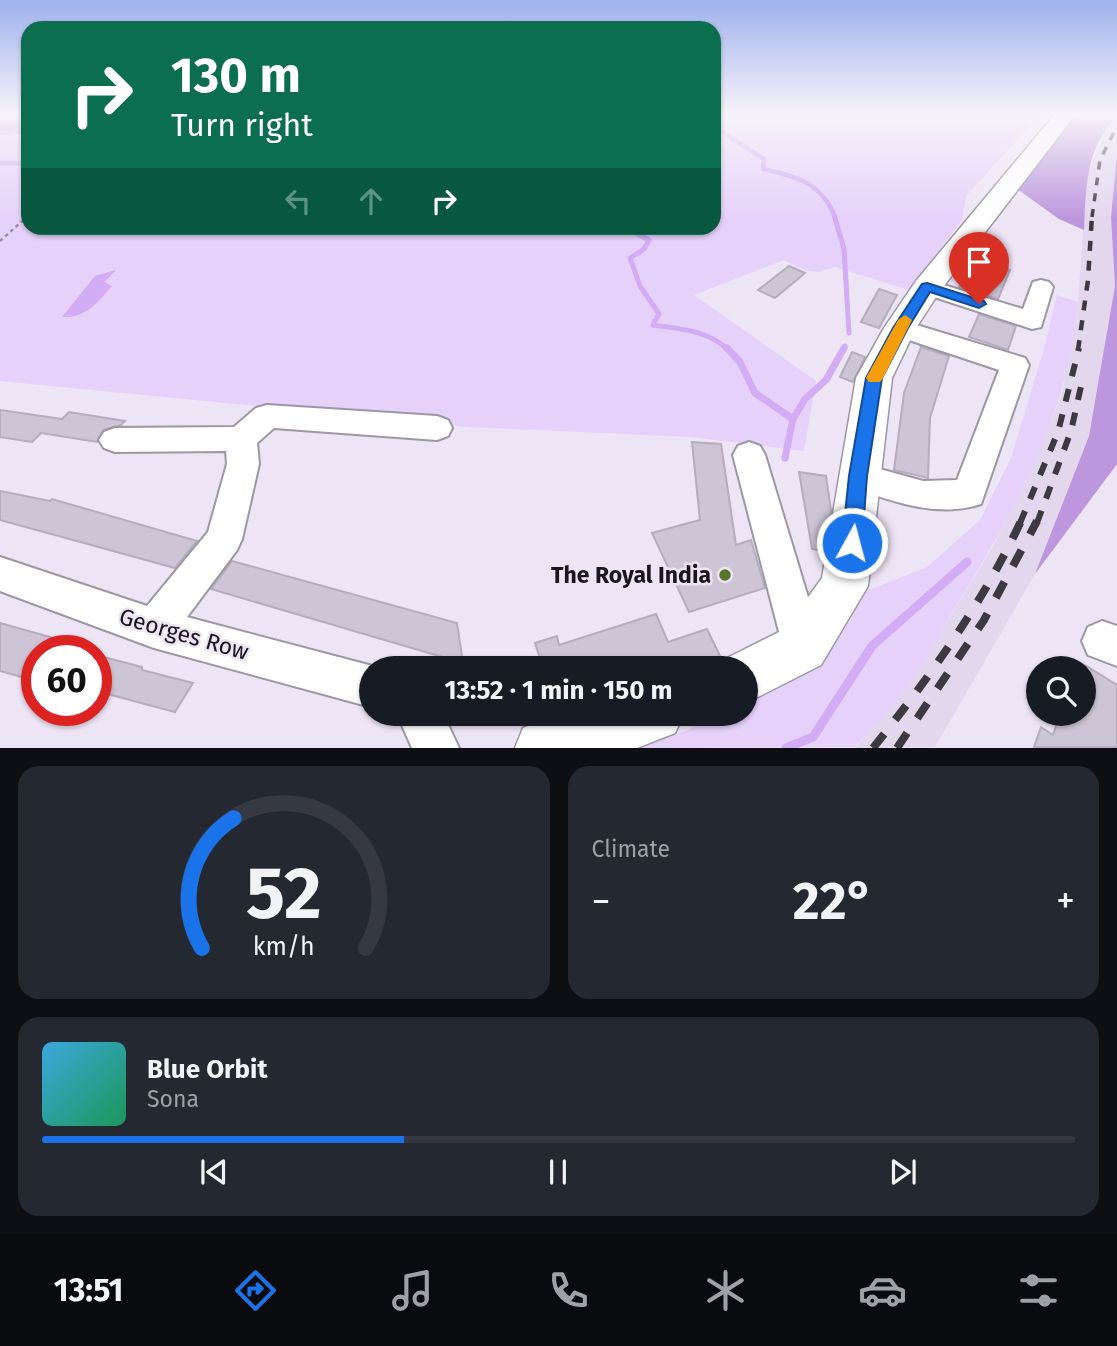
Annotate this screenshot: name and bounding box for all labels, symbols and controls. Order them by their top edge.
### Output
text: 130 m [171,46,301,105]
icon: right [56,49,147,140]
text: Turn right [171,106,313,144]
icon: left [279,182,317,220]
icon: ahead [352,182,390,220]
icon: right [425,182,463,220]
pin [949,232,1009,304]
icon: arrive [960,243,998,281]
position arrow [815,506,889,580]
place label: The Royal India [551,561,711,589]
marker: The Royal India [717,567,733,583]
street label: Georges Row [116,602,252,666]
speed limit sign: 60 [21,635,112,726]
map controls [1026,656,1096,726]
button: search [1026,656,1096,726]
text: 13:52 · 1 min · 150 m [444,675,673,706]
text: Climate [592,835,670,863]
text: 52 [246,851,322,938]
text: 22° [793,870,874,933]
text: − [592,878,611,924]
text: + [1056,878,1075,924]
text: km/h [253,932,315,962]
text: Blue Orbit [147,1054,267,1085]
text: Sona [147,1085,199,1113]
icon: previous [195,1153,233,1191]
icon: pause [539,1153,577,1191]
icon: next [884,1153,922,1191]
icon: directions [231,1266,280,1315]
icon: music [388,1266,437,1315]
icon: phone [544,1266,593,1315]
icon: climate [701,1266,750,1315]
icon: car [858,1266,907,1315]
icon: filters [1014,1266,1063,1315]
text: 13:51 [54,1271,123,1309]

